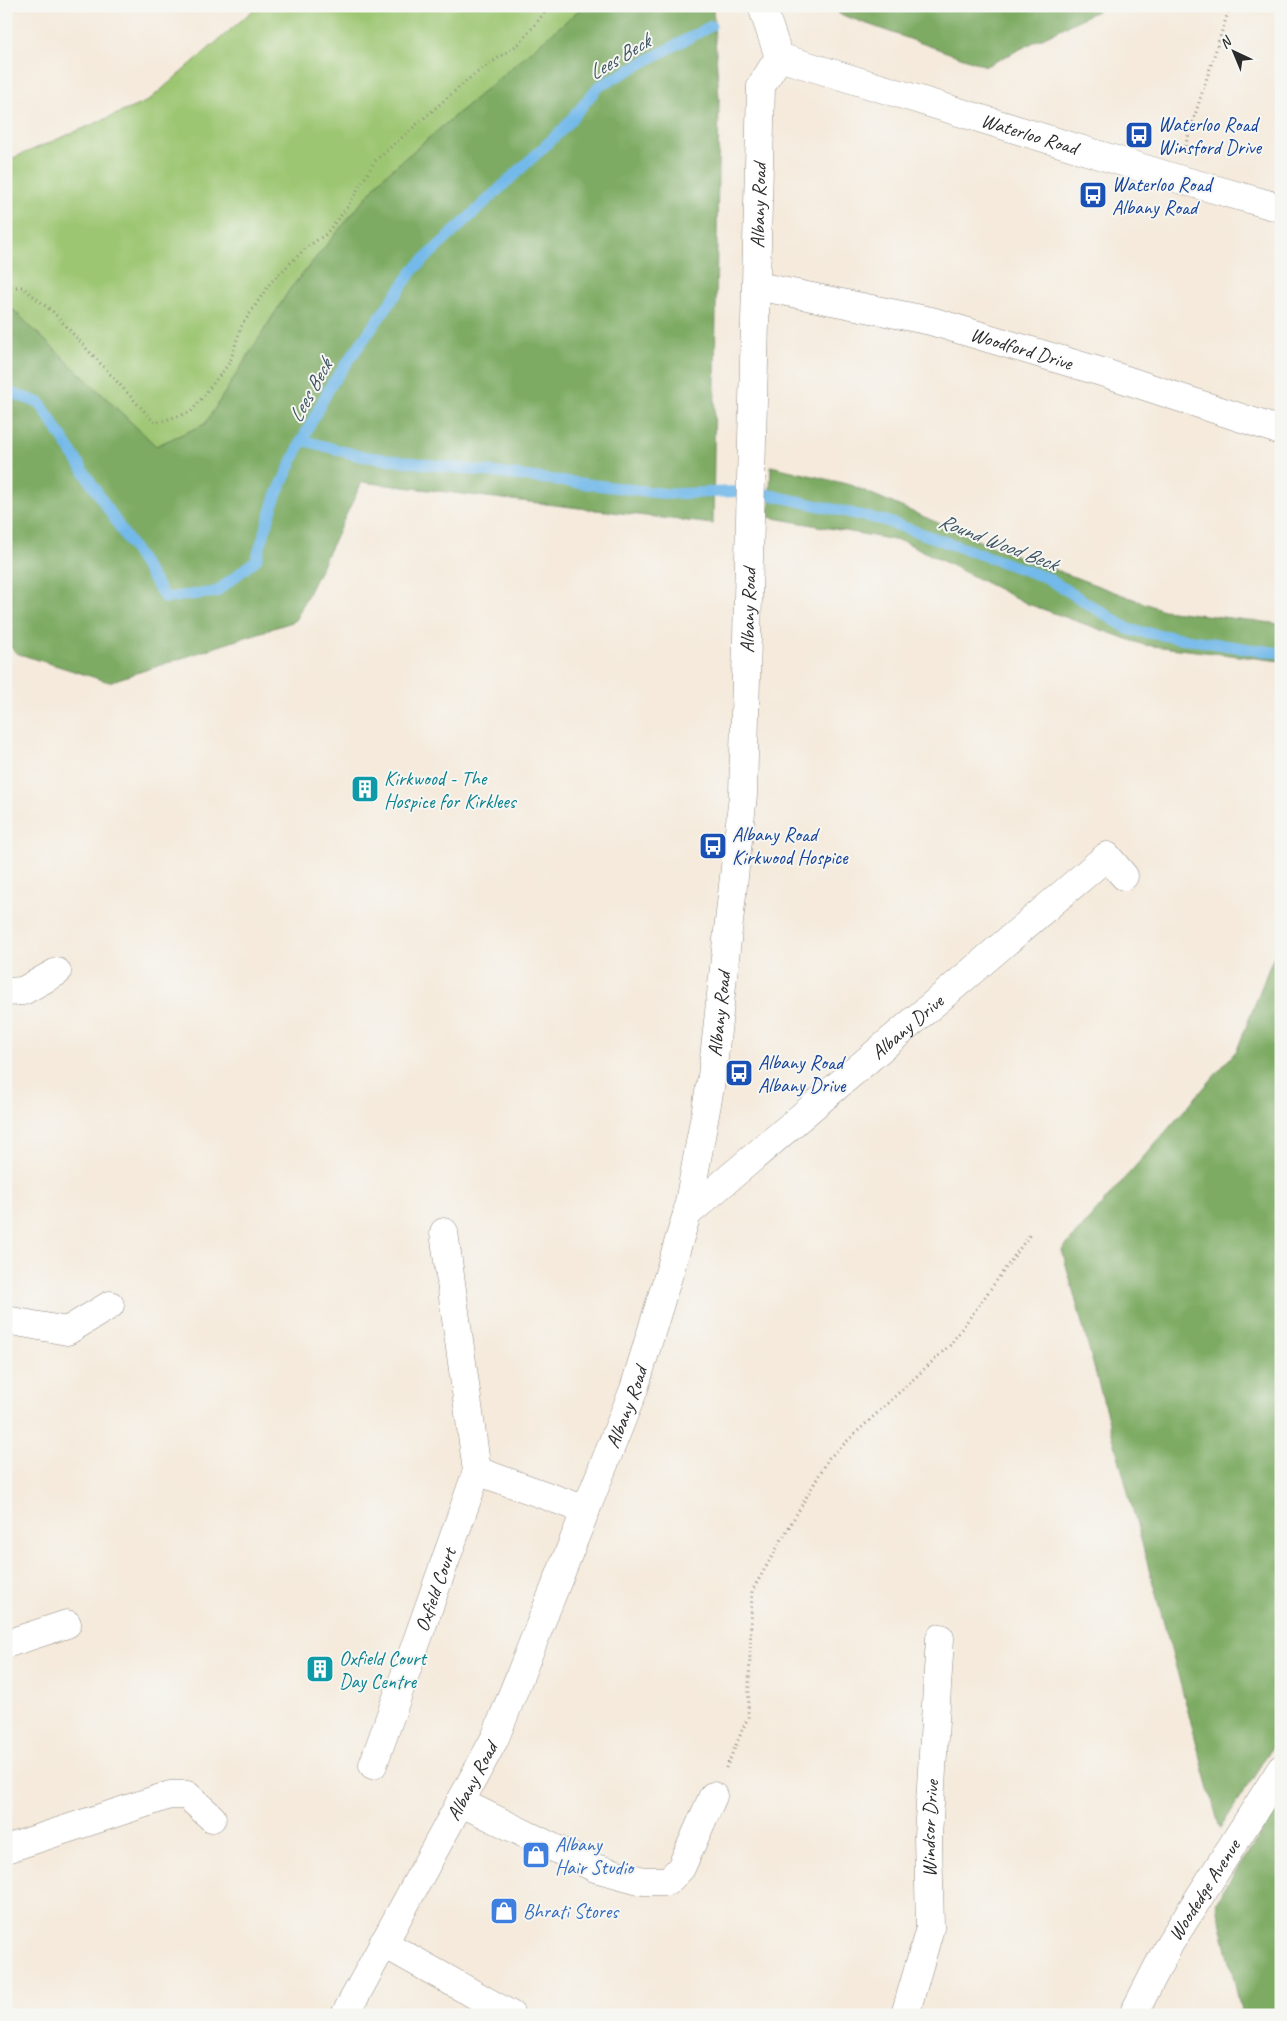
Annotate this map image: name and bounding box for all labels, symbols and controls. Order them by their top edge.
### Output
water label: Lees Beck [583,26,658,86]
north arrow [1210,28,1260,78]
text: N [1216,32,1236,52]
street label: Waterloo Road [978,108,1084,161]
place label: Waterloo Road Winsford Drive [1158,112,1262,160]
bus stop icon: Waterloo Road Winsford Drive [1124,120,1154,150]
street label: Albany Road [745,160,772,249]
place label: Waterloo Road Albany Road [1112,172,1215,220]
bus stop icon: Waterloo Road Albany Road [1078,180,1108,210]
street label: Woodford Drive [968,322,1077,376]
water label: Lees Beck [282,351,340,427]
water label: Round Wood Beck [935,507,1064,578]
street label: Albany Road [735,564,762,653]
place label: Kirkwood - The Hospice for Kirklees [384,766,518,814]
building icon: Kirkwood - The Hospice for Kirklees [350,774,380,804]
place label: Albany Road Kirkwood Hospice [732,822,849,870]
bus stop icon: Albany Road Kirkwood Hospice [698,831,728,861]
street label: Albany Road [702,967,737,1058]
street label: Albany Drive [866,988,950,1065]
place label: Albany Road Albany Drive [758,1050,847,1098]
bus stop icon: Albany Road Albany Drive [724,1058,754,1088]
street label: Albany Road [600,1361,654,1452]
street label: Oxfield Court [409,1542,463,1635]
place label: Oxfield Court Day Centre [339,1646,428,1694]
building icon: Oxfield Court Day Centre [305,1654,335,1684]
street label: Albany Road [441,1735,505,1825]
street label: Windsor Drive [916,1778,944,1877]
place label: Albany Hair Studio [555,1832,635,1880]
street label: Woodedge Avenue [1163,1834,1247,1945]
shop icon: Albany Hair Studio [521,1840,551,1870]
shop icon: Bhrati Stores [489,1896,519,1926]
place label: Bhrati Stores [523,1899,620,1924]

